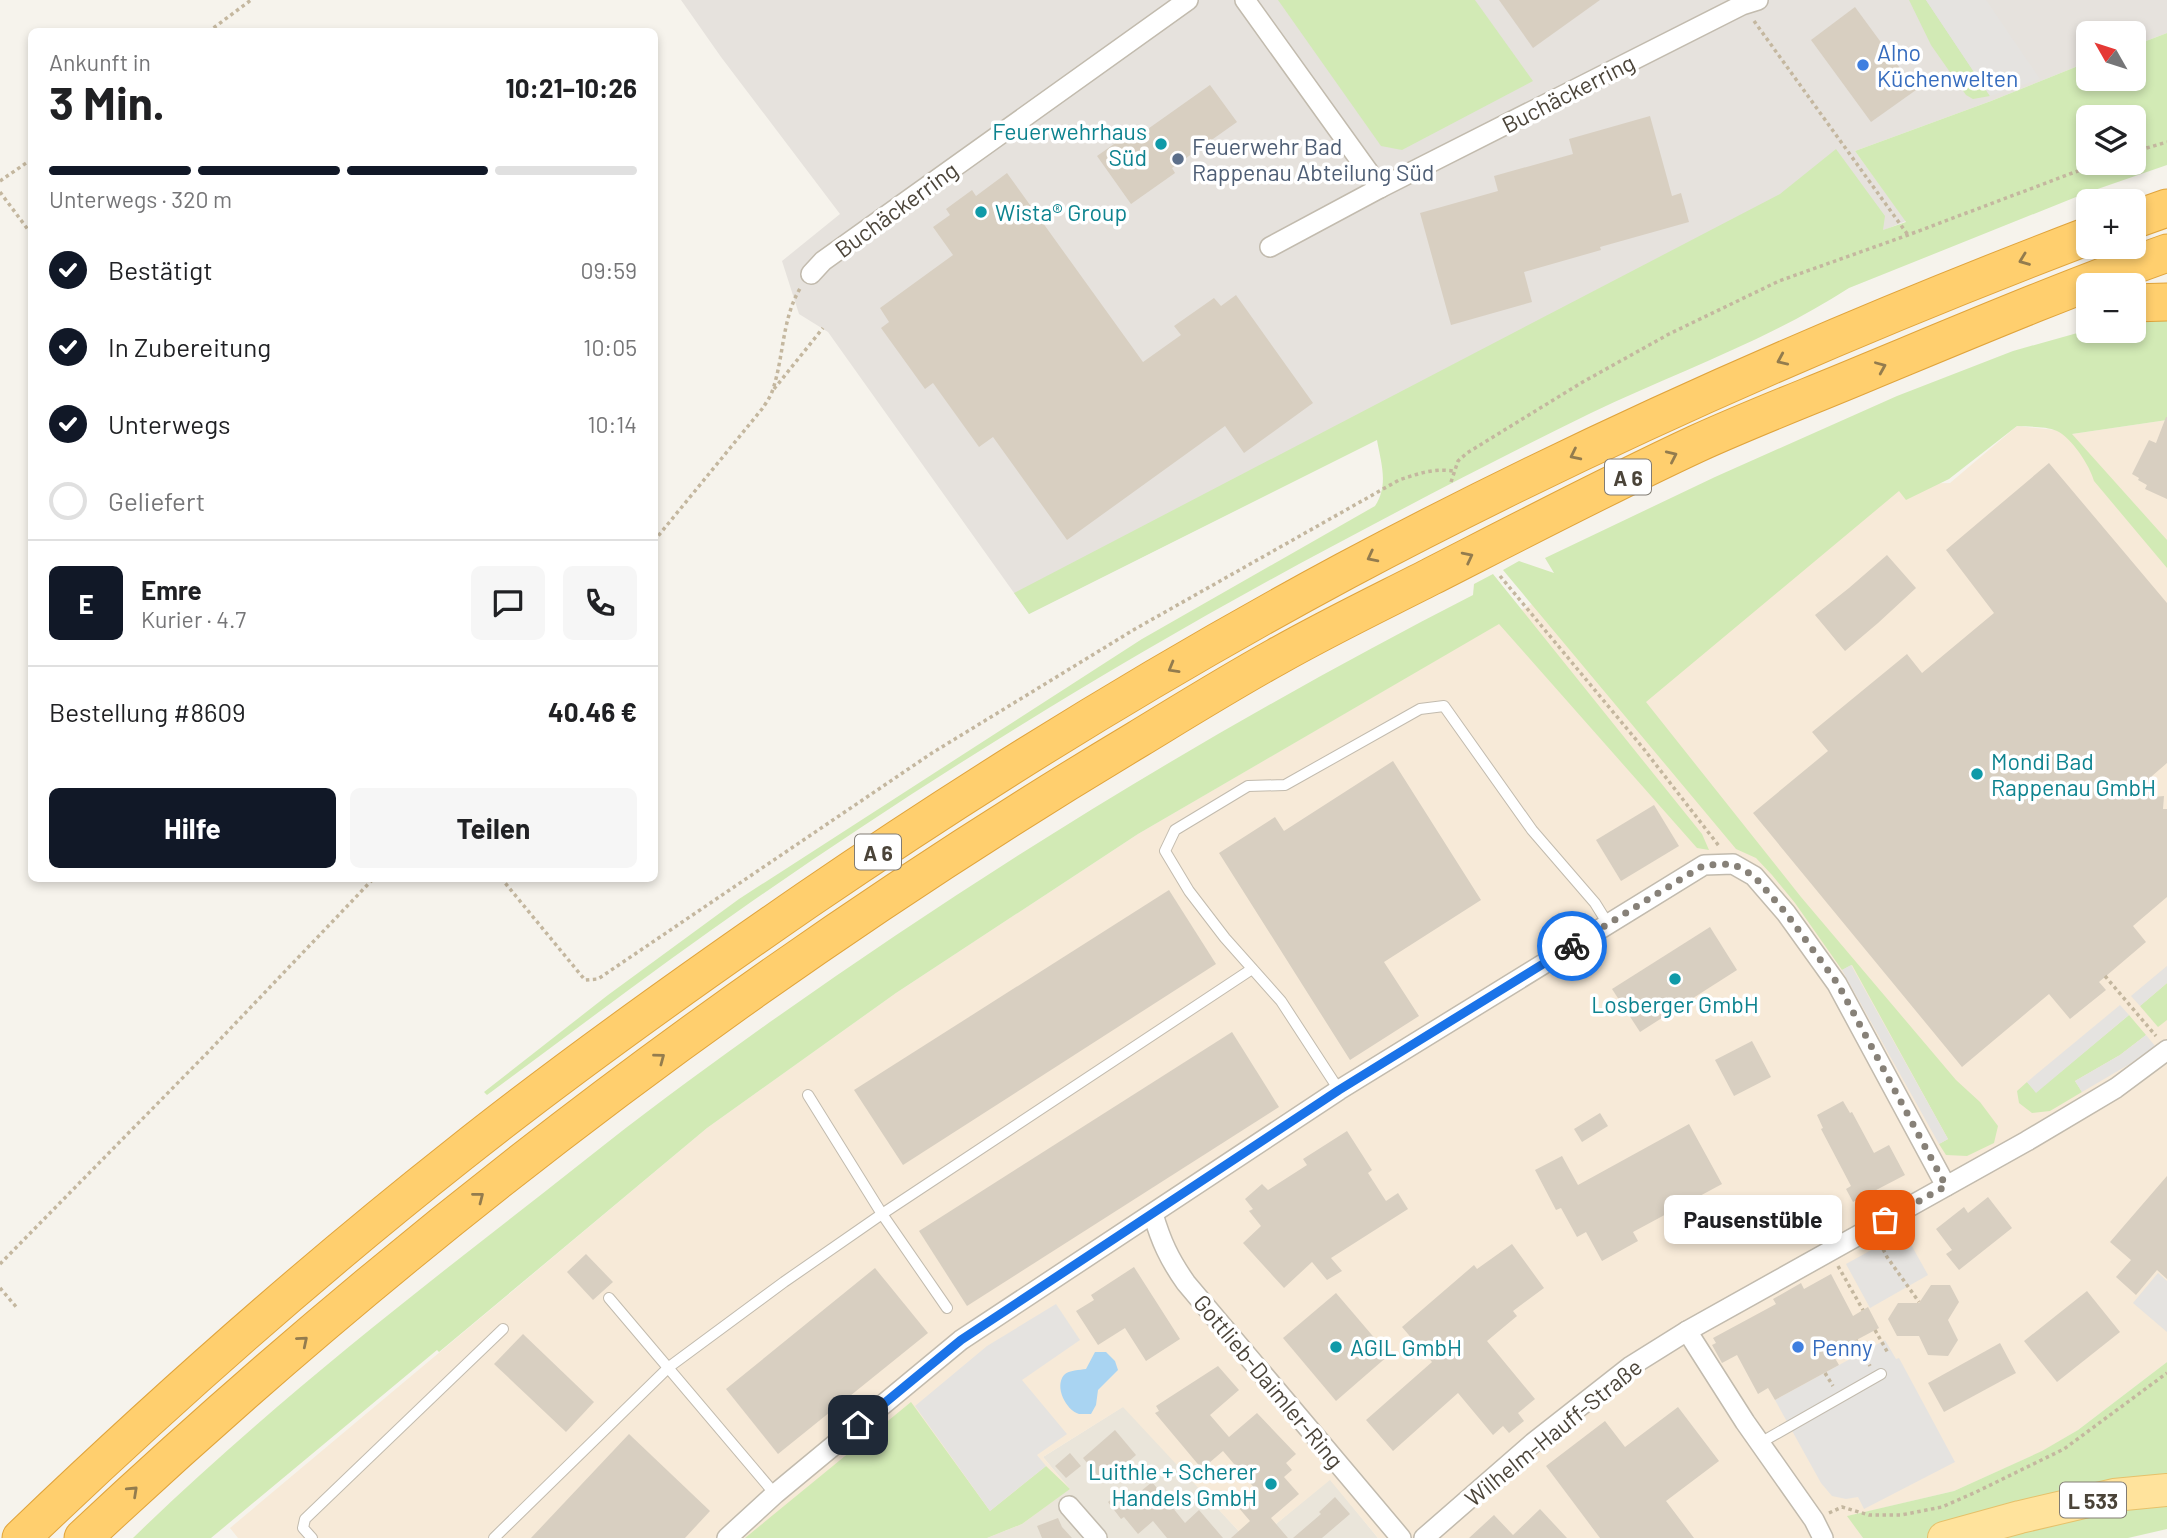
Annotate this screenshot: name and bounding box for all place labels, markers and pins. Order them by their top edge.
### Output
place label: Alno Küchenwelten [1877,38,2019,92]
marker: Alno Küchenwelten [1855,57,1871,73]
place label: Feuerwehrhaus Süd [992,117,1147,171]
place label: Feuerwehr Bad Rappenau Abteilung Süd [1192,132,1434,186]
marker: Feuerwehrhaus Süd [1153,136,1169,152]
marker: Feuerwehr Bad Rappenau Abteilung Süd [1170,151,1186,167]
place label: Wista® Group [995,198,1127,226]
marker: Wista® Group [973,204,989,220]
place label: Mondi Bad Rappenau GmbH [1991,747,2156,801]
marker: Mondi Bad Rappenau GmbH [1969,766,1985,782]
marker: Losberger GmbH [1667,971,1683,987]
place label: Losberger GmbH [1591,990,1759,1018]
pin [1855,1190,1915,1250]
callout: Pausenstüble [1664,1196,1843,1244]
place label: AGIL GmbH [1350,1333,1462,1361]
place label: Penny [1812,1333,1873,1361]
marker: AGIL GmbH [1328,1339,1344,1355]
marker: Penny [1790,1339,1806,1355]
pin [828,1395,888,1455]
place label: Luithle + Scherer Handels GmbH [1088,1457,1258,1511]
marker: Luithle + Scherer Handels GmbH [1263,1476,1279,1492]

